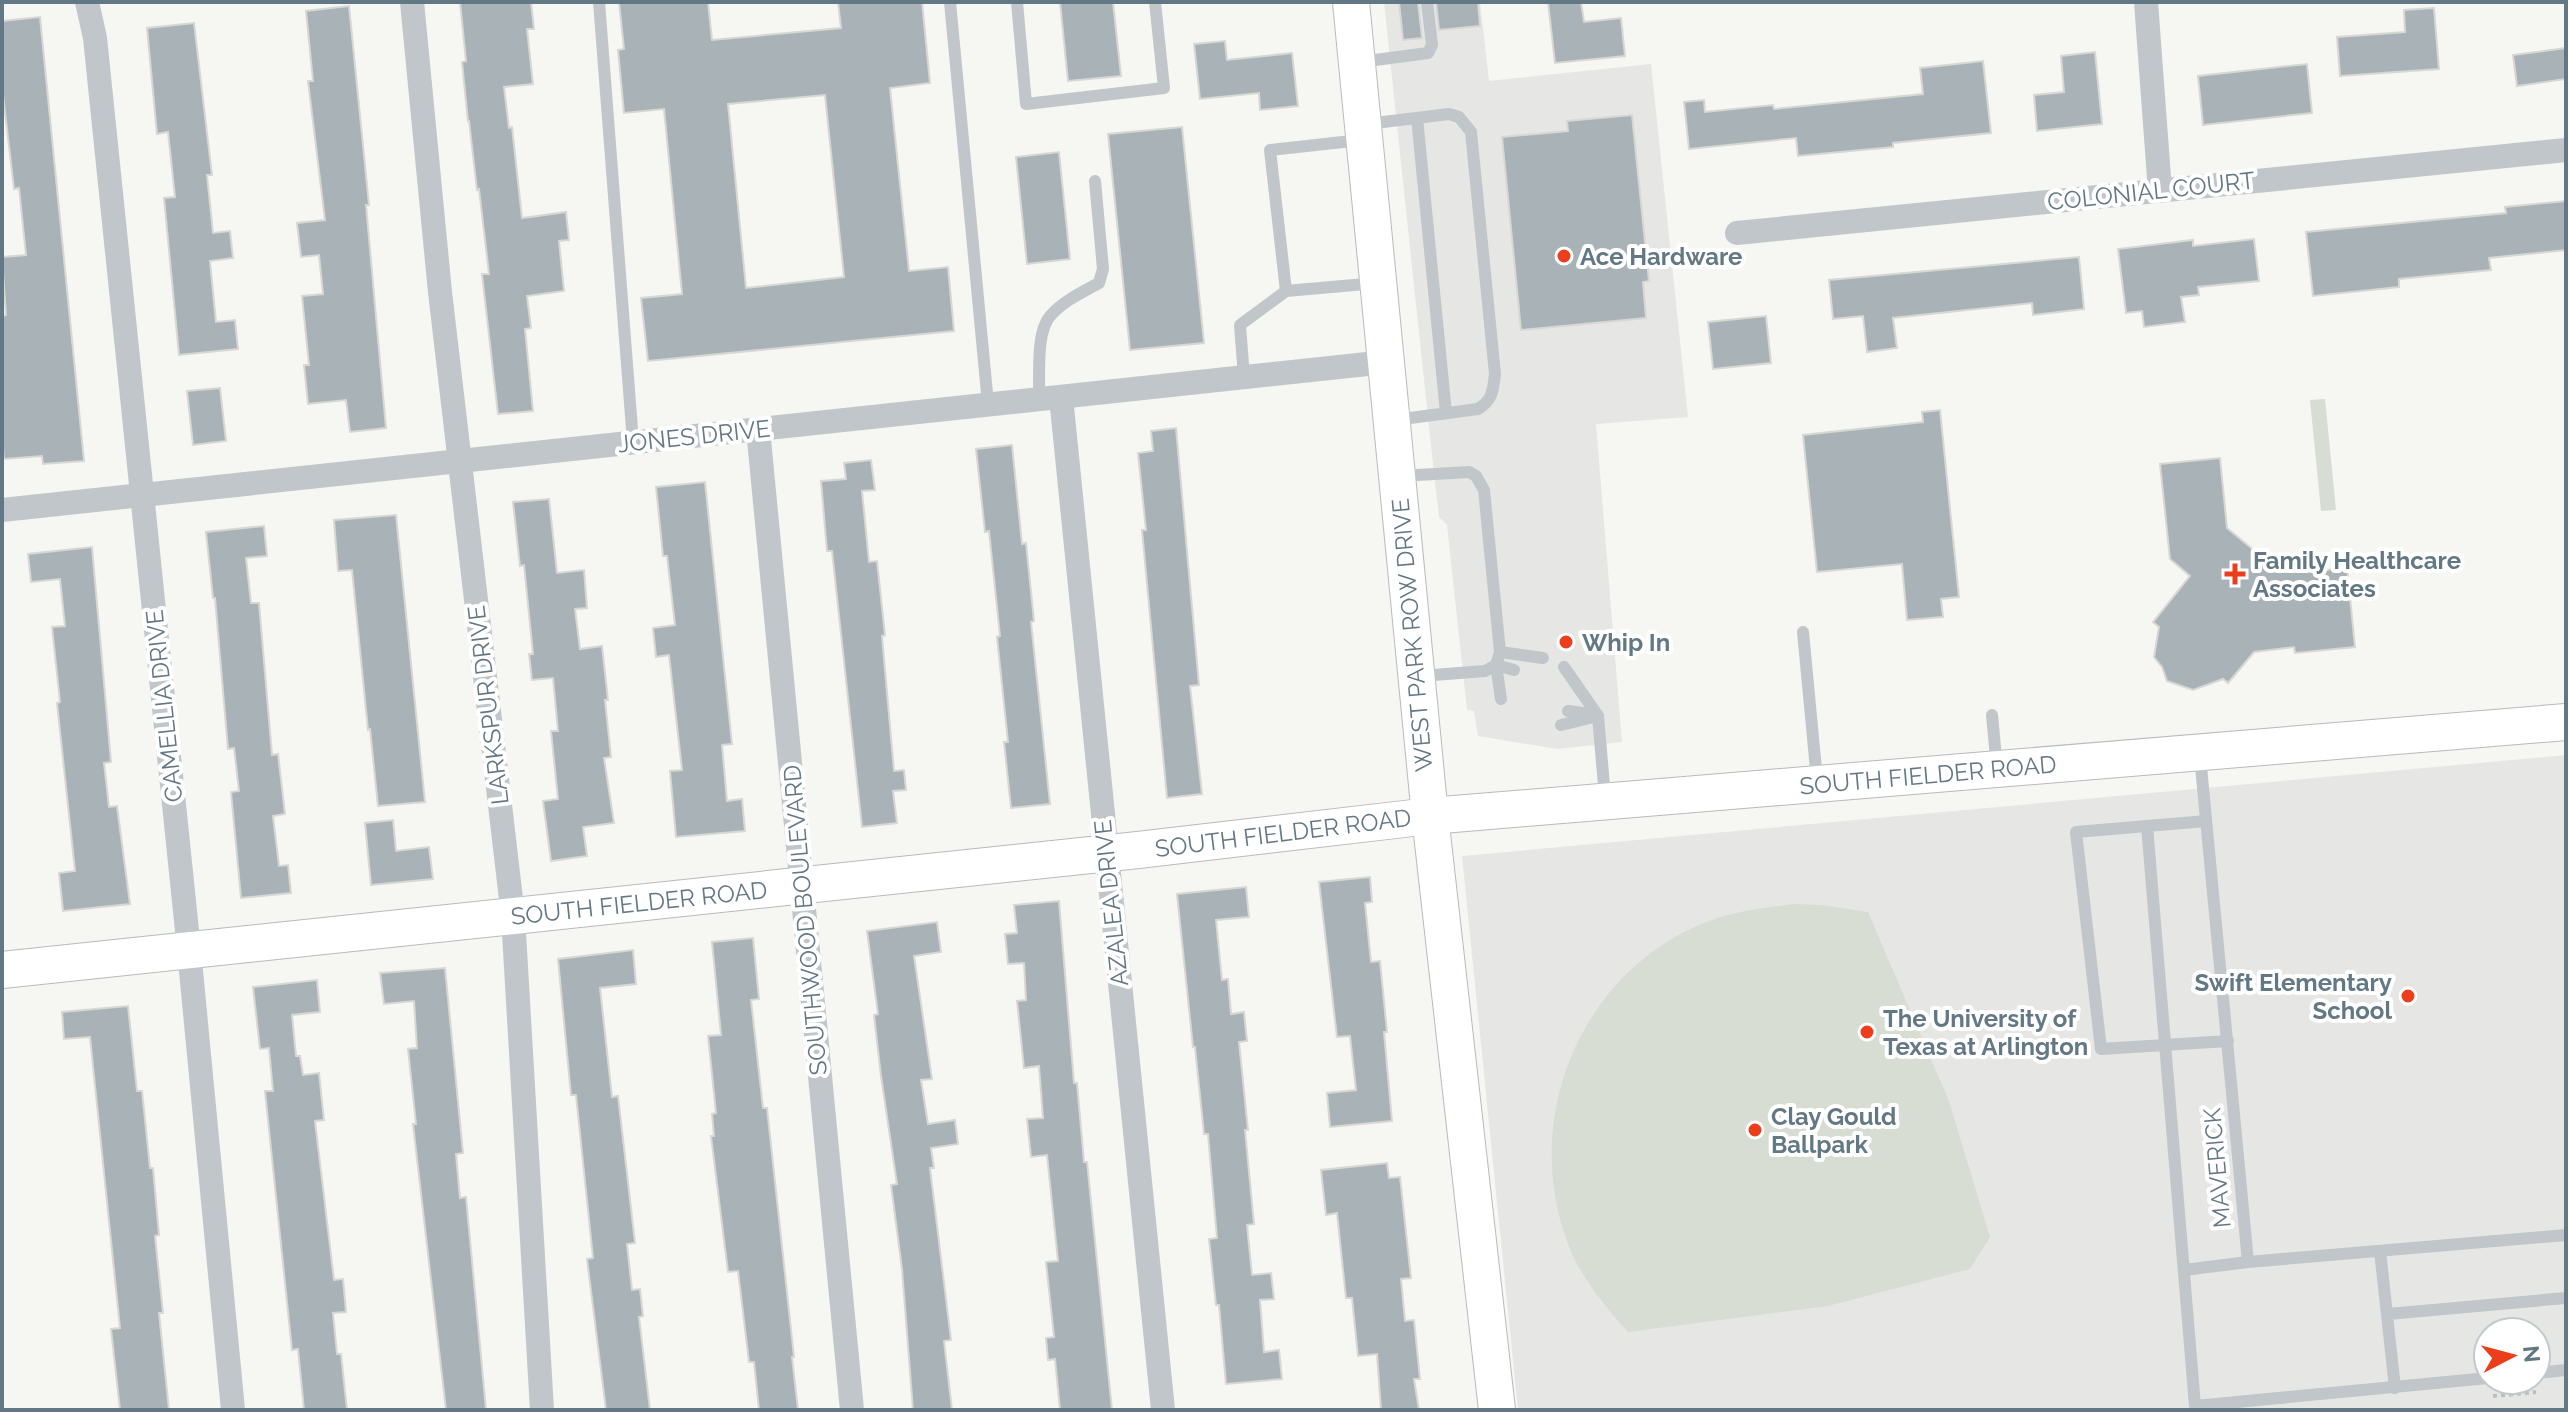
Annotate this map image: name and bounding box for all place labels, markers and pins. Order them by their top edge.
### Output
place label: Ace Hardware [1580,242,1743,271]
marker: Ace Hardware [1555,247,1573,265]
place label: Family Healthcare Associates [2253,546,2461,603]
marker: Family Healthcare Associates [2224,563,2246,585]
place label: Whip In [1582,628,1670,657]
marker: Whip In [1557,633,1575,651]
place label: Swift Elementary School [2195,968,2392,1025]
marker: Swift Elementary School [2399,987,2417,1005]
place label: The University of Texas at Arlington [1883,1004,2088,1061]
marker: The University of Texas at Arlington [1858,1023,1876,1041]
place label: Clay Gould Ballpark [1771,1102,1897,1159]
marker: Clay Gould Ballpark [1746,1121,1764,1139]

